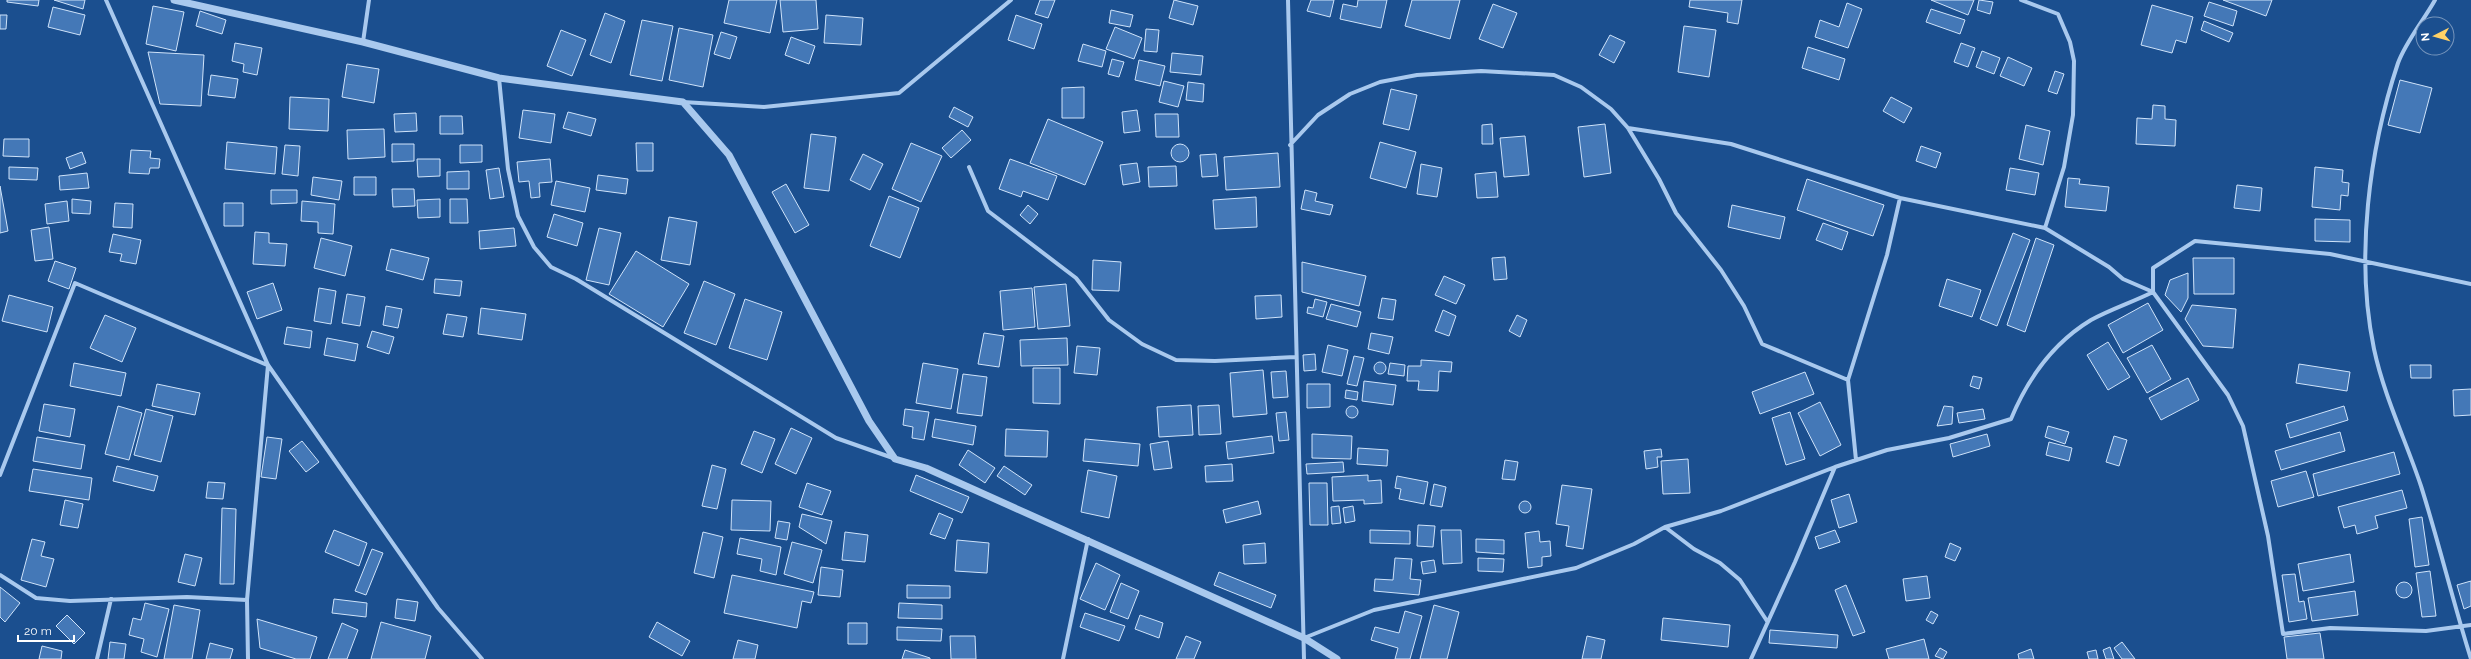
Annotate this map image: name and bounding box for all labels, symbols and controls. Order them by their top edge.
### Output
north arrow [2415,16,2455,56]
text: N [2419,32,2432,42]
scale bar [18,617,74,643]
text: 20 m [24,624,52,638]

